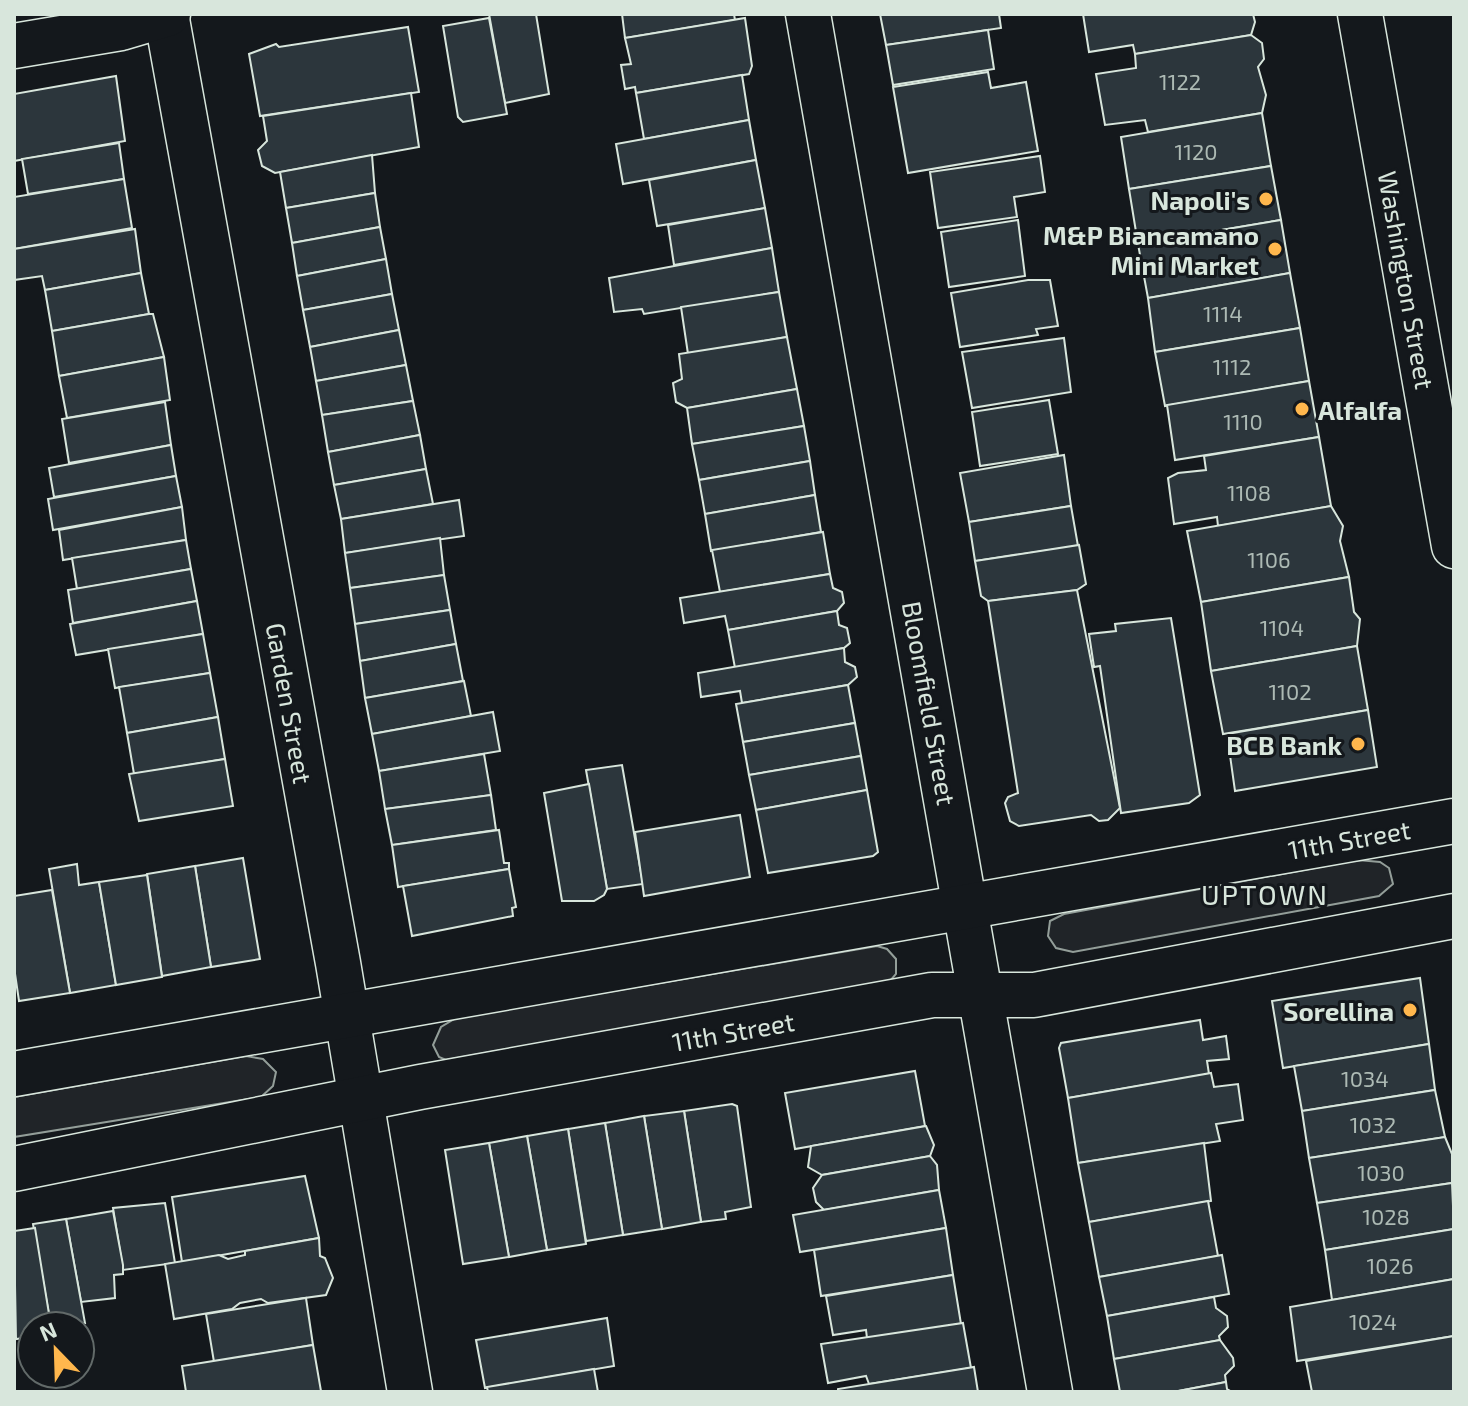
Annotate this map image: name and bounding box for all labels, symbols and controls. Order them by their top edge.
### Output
house number: 1122 [1159,68,1201,94]
house number: 1120 [1174,138,1218,164]
street label: Washington Street [1373,169,1441,392]
place label: Napoli's [1150,184,1250,215]
marker: Napoli's [1257,190,1275,208]
place label: M&P Biancamano Mini Market [1043,219,1259,280]
marker: M&P Biancamano Mini Market [1266,240,1284,258]
house number: 1114 [1203,300,1243,326]
house number: 1112 [1213,353,1251,379]
place label: Alfalfa [1318,394,1402,425]
marker: Alfalfa [1293,400,1311,418]
house number: 1110 [1223,408,1263,434]
house number: 1108 [1227,479,1271,505]
house number: 1106 [1247,546,1291,572]
street label: Bloomfield Street [897,599,963,807]
house number: 1104 [1260,614,1304,640]
street label: Garden Street [261,620,319,786]
house number: 1102 [1268,678,1312,704]
place label: BCB Bank [1226,729,1342,760]
marker: BCB Bank [1349,735,1367,753]
street label: 11th Street [1285,813,1413,865]
district label: UPTOWN [1201,877,1329,911]
place label: Sorellina [1283,995,1394,1026]
marker: Sorellina [1401,1001,1419,1019]
street label: 11th Street [669,1005,797,1057]
house number: 1034 [1341,1065,1389,1091]
house number: 1032 [1350,1111,1396,1137]
house number: 1030 [1357,1159,1405,1185]
house number: 1028 [1362,1203,1410,1229]
house number: 1026 [1367,1252,1413,1278]
house number: 1024 [1349,1308,1397,1334]
north arrow [16,1310,96,1390]
text: N [35,1316,60,1346]

